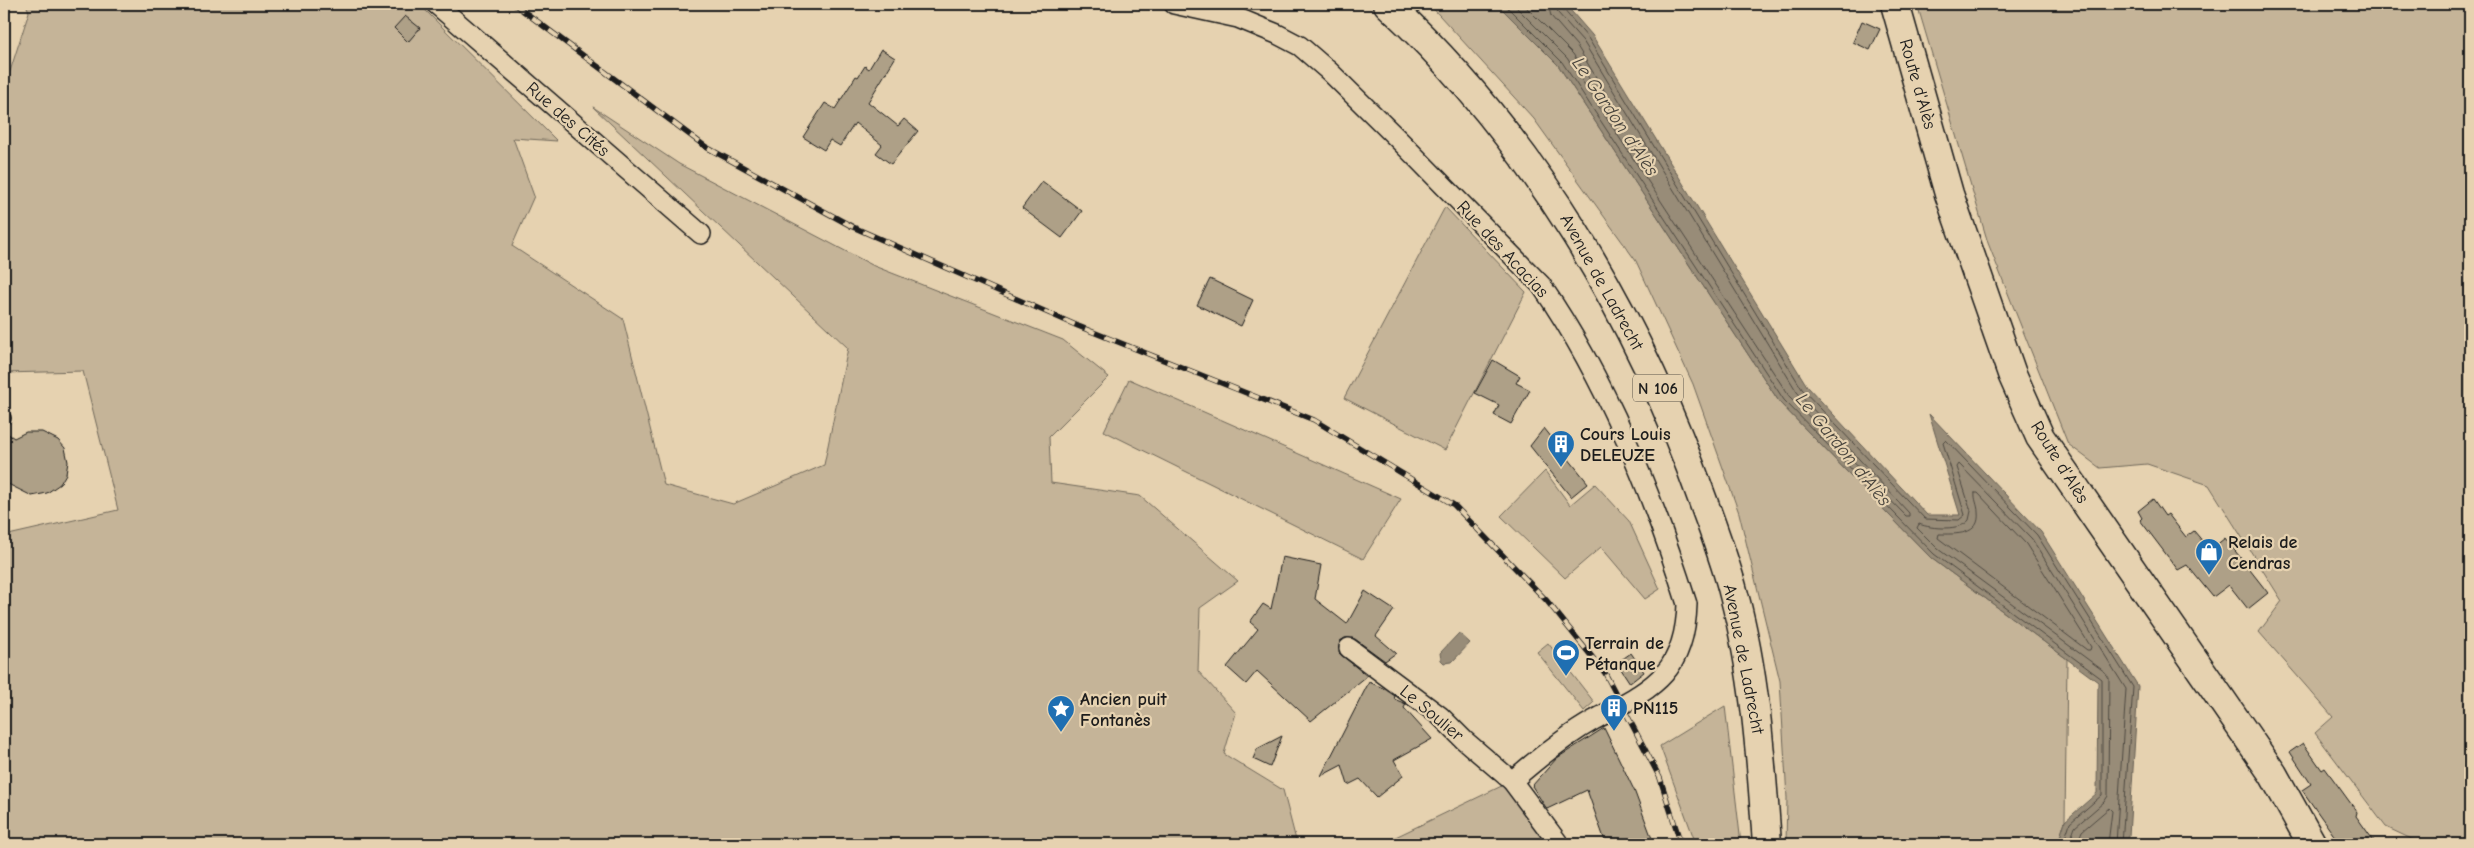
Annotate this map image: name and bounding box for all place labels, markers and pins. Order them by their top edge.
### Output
place label: Cours Louis DELEUZE [1580,424,1671,466]
building icon: Cours Louis DELEUZE [1546,429,1576,468]
place label: Relais de Cendras [2228,532,2298,574]
shop icon: Relais de Cendras [2194,537,2224,576]
place label: Terrain de Pétanque [1585,633,1664,675]
sports icon: Terrain de Pétanque [1551,638,1581,677]
place label: Ancien puit Fontanès [1080,689,1168,731]
building icon: PN115 [1599,693,1629,732]
place icon: Ancien puit Fontanès [1046,694,1076,733]
place label: PN115 [1633,698,1678,719]

